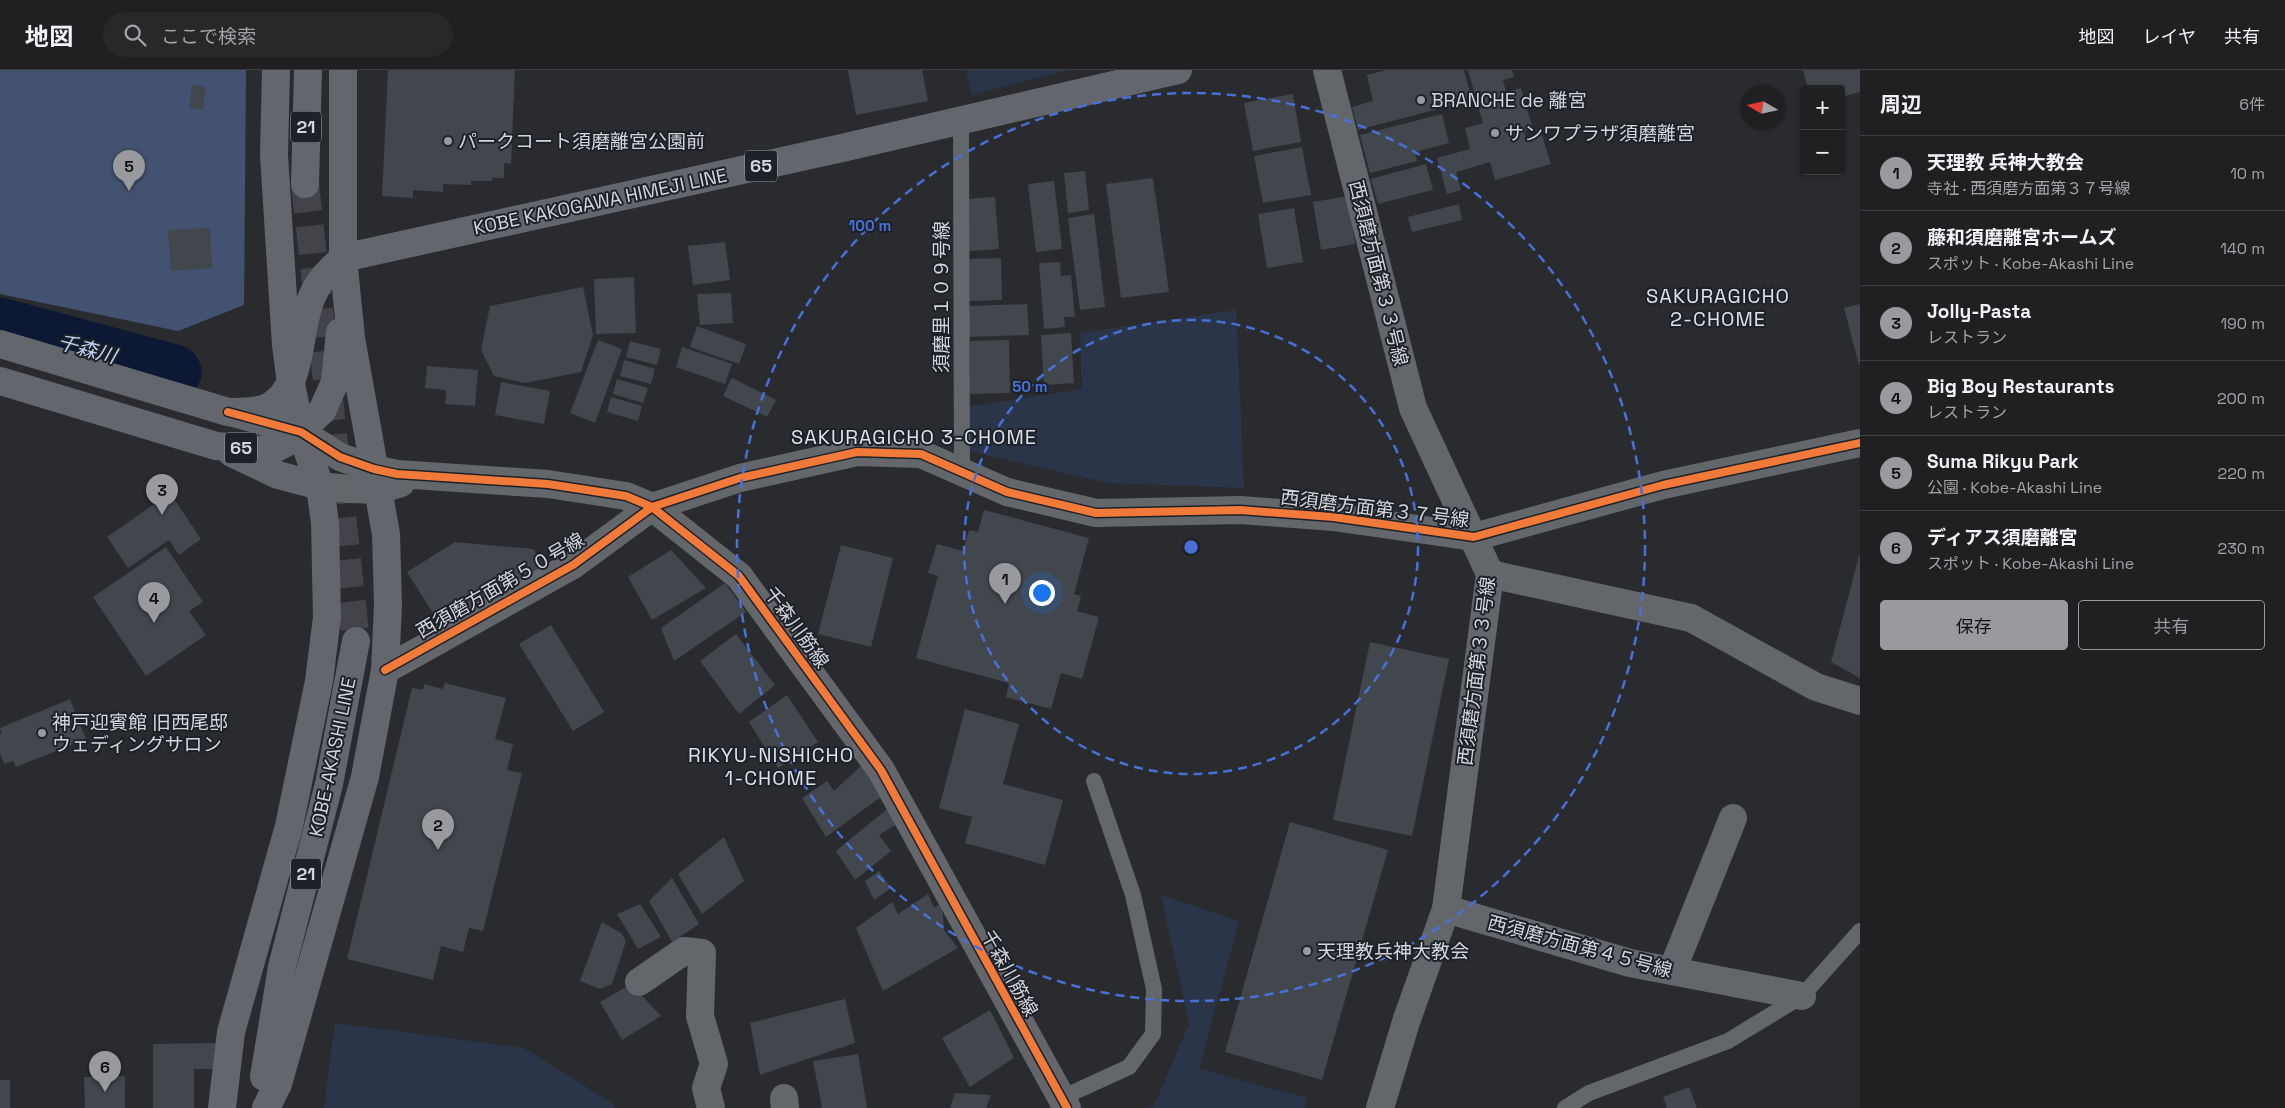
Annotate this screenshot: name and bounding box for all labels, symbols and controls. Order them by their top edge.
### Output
search box [103,12,453,57]
text: 地図 [25,21,73,52]
icon: search [121,21,149,49]
text: ここで検索 [161,24,256,49]
text: 地図 [2079,25,2115,48]
text: レイヤ [2143,25,2196,48]
text: 共有 [2224,25,2260,48]
north arrow [1740,85,1785,130]
map controls [1800,85,1845,175]
button: + [1800,85,1845,130]
place label: BRANCHE de 離宮 [1431,88,1587,113]
text: 周辺 [1880,91,1922,118]
marker: BRANCHE de 離宮 [1415,94,1427,106]
text: 6件 [2239,94,2265,115]
road number: 21 [291,112,321,142]
place label: サンワプラザ須磨離宮 [1505,121,1695,146]
marker: サンワプラザ須磨離宮 [1489,127,1501,139]
place label: パークコート須磨離宮公園前 [458,129,705,154]
button: − [1800,130,1845,175]
marker: パークコート須磨離宮公園前 [442,135,454,147]
pin: 5 [113,150,145,191]
road number: 65 [745,150,777,182]
text: 天理教 兵神大教会 [1927,150,2084,175]
street label: KOBE KAKOGAWA HIMEJI LINE [471,162,729,241]
text: 1 [1892,163,1900,184]
text: 10 m [2230,163,2265,184]
street label: 西須磨方面第３３号線 [1343,178,1414,368]
text: 寺社 · 西須磨方面第３７号線 [1927,178,2130,199]
text: 100 m [849,216,891,235]
street label: 須磨里１０９号線 [929,221,954,373]
text: 藤和須磨離宮ホームズ [1927,225,2116,250]
text: 2 [1891,238,1901,259]
text: 140 m [2220,238,2265,259]
text: スポット · Kobe-Akashi Line [1927,253,2134,274]
district label: SAKURAGICHO 2-CHOME [1646,283,1790,332]
text: Jolly-Pasta [1927,299,2031,324]
text: 3 [1891,313,1901,334]
text: 190 m [2220,313,2265,334]
text: レストラン [1927,327,2007,348]
water label: 千森川 [55,329,121,370]
text: Big Boy Restaurants [1927,374,2115,399]
text: 50 m [1012,377,1048,396]
text: 4 [1891,388,1901,409]
text: 200 m [2217,388,2265,409]
text: レストラン [1927,402,2007,423]
district label: SAKURAGICHO 3-CHOME [791,424,1037,450]
road number: 65 [225,432,257,463]
text: Suma Rikyu Park [1927,449,2079,474]
text: 5 [1891,463,1901,484]
text: 220 m [2218,463,2265,484]
pin: 3 [146,474,178,515]
text: 公園 · Kobe-Akashi Line [1927,477,2102,498]
street label: 西須磨方面第３７号線 [1279,485,1471,532]
text: ディアス須磨離宮 [1927,525,2078,550]
street label: 西須磨方面第５０号線 [412,527,589,644]
centre of rings [1182,538,1200,556]
text: 6 [1891,538,1901,559]
text: 230 m [2218,538,2265,559]
text: スポット · Kobe-Akashi Line [1927,553,2134,574]
pin: 1 [989,563,1021,604]
street label: 西須磨方面第３３号線 [1453,575,1500,767]
your location [1029,580,1055,606]
pin: 4 [138,582,170,623]
street label: 千森川筋線 [759,582,835,673]
button: 保存 [1880,600,2068,650]
button: 共有 [2078,600,2265,650]
street label: KOBE-AKASHI LINE [303,675,362,839]
place label: 神戸迎賓館 旧西尾邸 ウェディングサロン [52,710,228,757]
marker: 神戸迎賓館 旧西尾邸 ウェディングサロン [36,727,48,739]
district label: RIKYU-NISHICHO 1-CHOME [688,742,854,791]
pin: 2 [422,809,454,850]
road number: 21 [291,859,321,890]
street label: 西須磨方面第４５号線 [1485,910,1675,983]
street label: 千森川筋線 [976,926,1044,1021]
place label: 天理教兵神大教会 [1317,939,1469,964]
marker: 天理教兵神大教会 [1301,945,1313,957]
pin: 6 [89,1051,121,1092]

